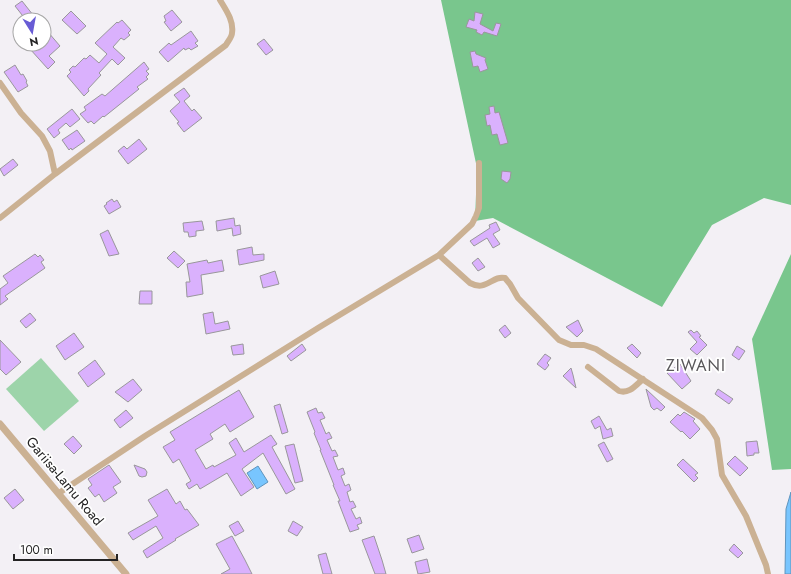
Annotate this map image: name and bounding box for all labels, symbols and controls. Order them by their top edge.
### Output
north arrow [12,12,52,52]
text: N [28,33,40,51]
district label: ZIWANI [666,354,726,377]
street label: Gariisa-Lamu Road [22,432,108,530]
scale bar [14,536,117,562]
text: 100 m [20,541,53,559]

